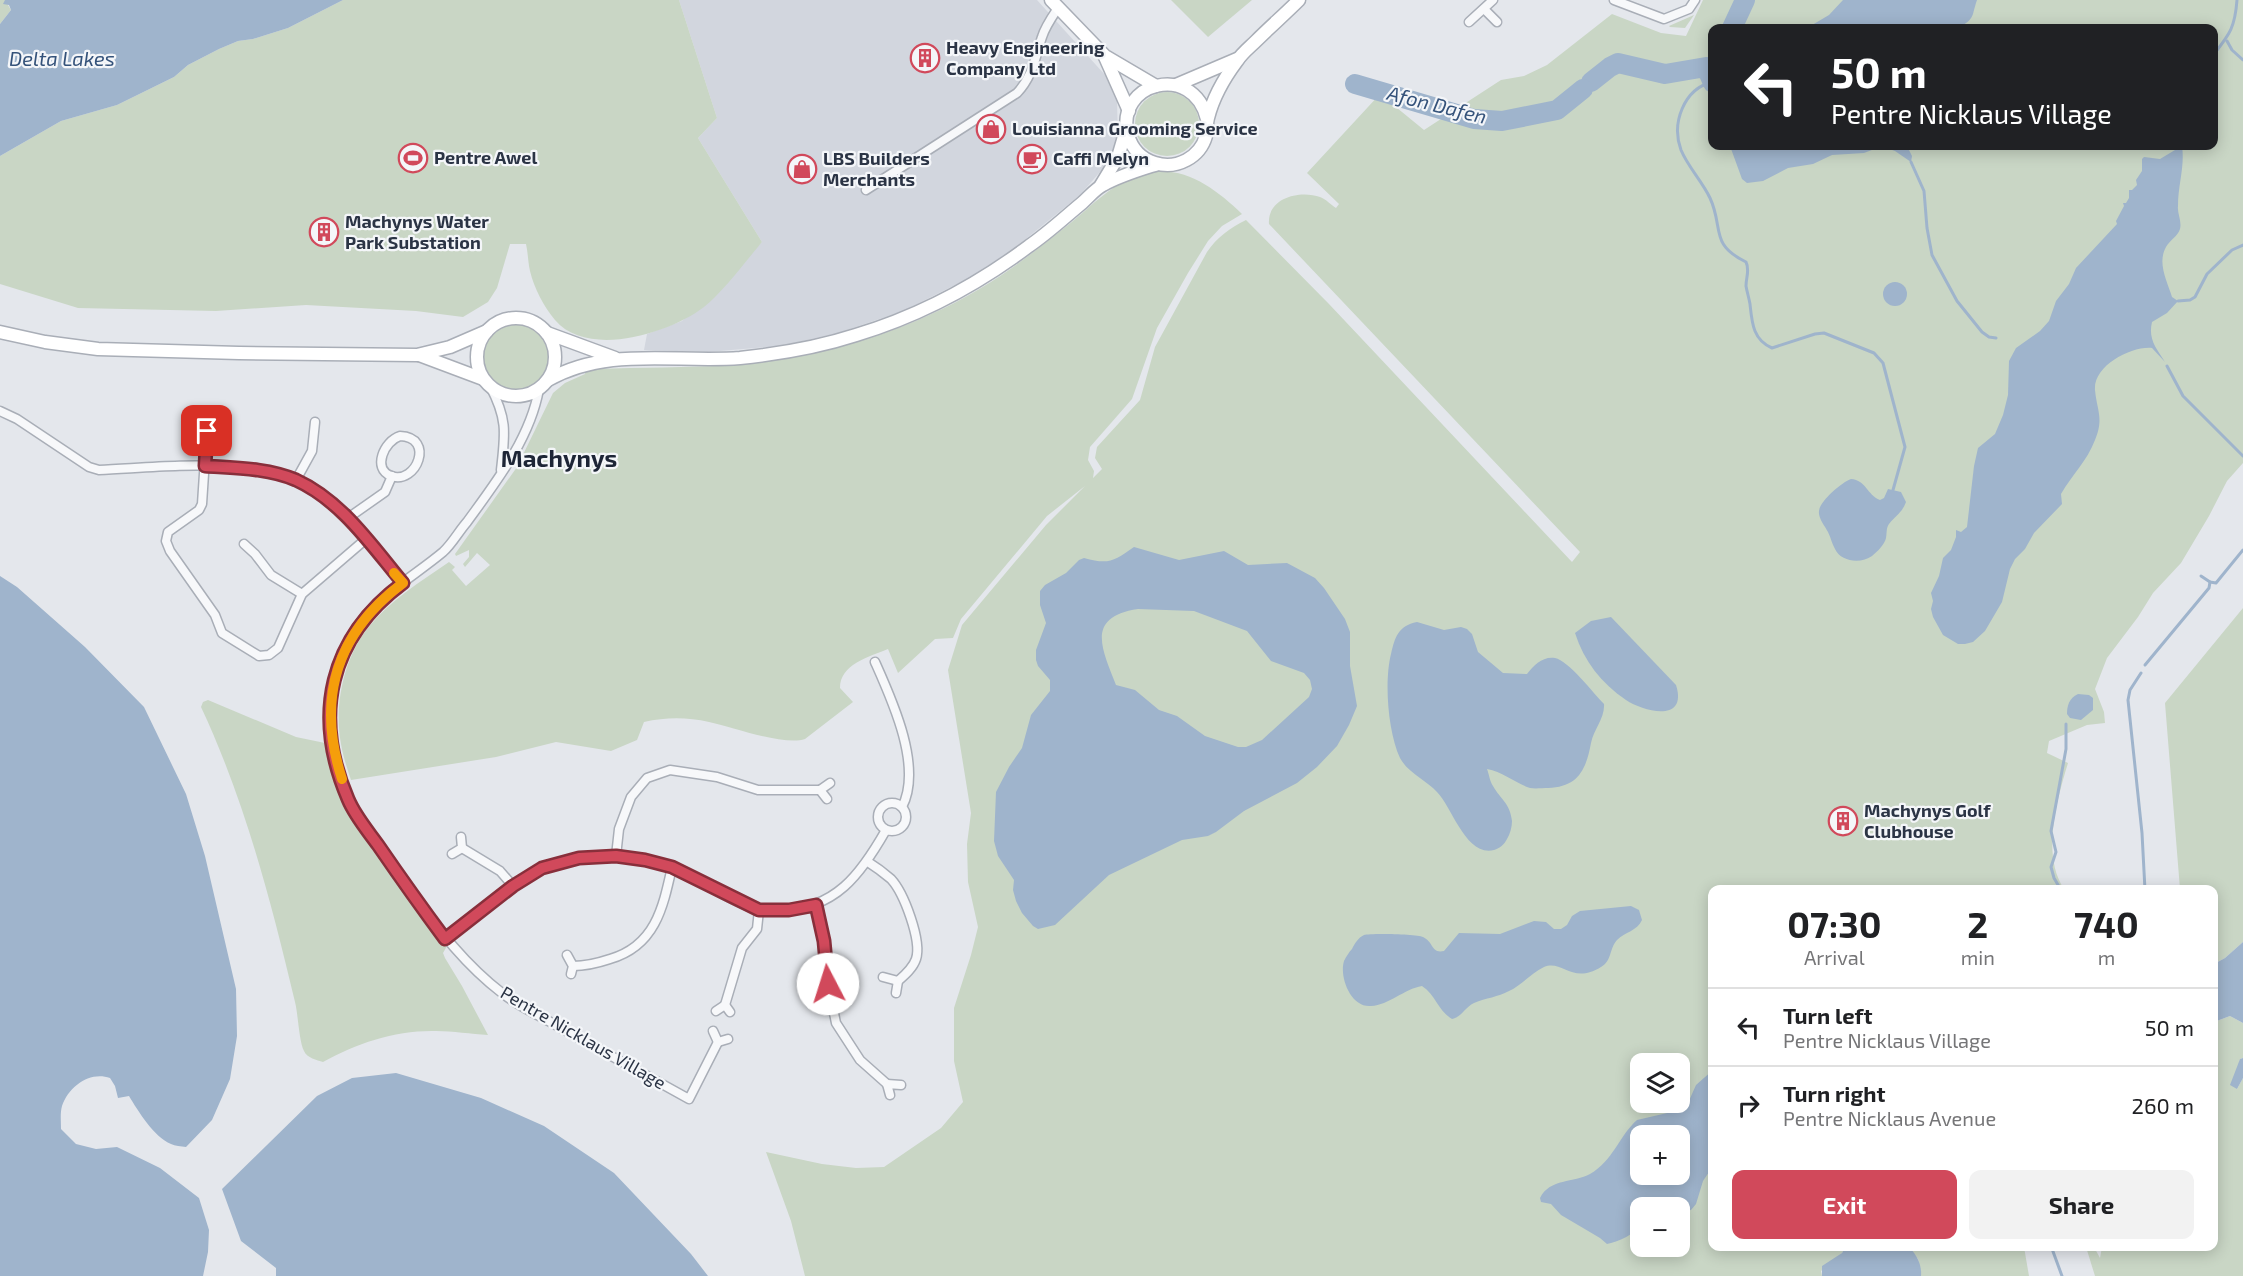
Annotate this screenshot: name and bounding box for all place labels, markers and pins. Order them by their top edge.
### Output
place label: Heavy Engineering Company Ltd [946,36,1105,79]
building icon: Heavy Engineering Company Ltd [909,42,941,74]
shop icon: Louisianna Grooming Service [975,113,1007,145]
place label: Louisianna Grooming Service [1012,117,1258,139]
sports icon: Pentre Awel [397,142,429,174]
cafe icon: Caffi Melyn [1016,143,1048,175]
place label: Pentre Awel [434,146,537,168]
place label: LBS Builders Merchants [823,147,930,190]
place label: Caffi Melyn [1053,147,1149,169]
shop icon: LBS Builders Merchants [786,153,818,185]
place label: Machynys Water Park Substation [345,210,489,253]
building icon: Machynys Water Park Substation [308,216,340,248]
pin [181,405,232,456]
place label: Machynys Golf Clubhouse [1864,799,1991,842]
building icon: Machynys Golf Clubhouse [1827,805,1859,837]

